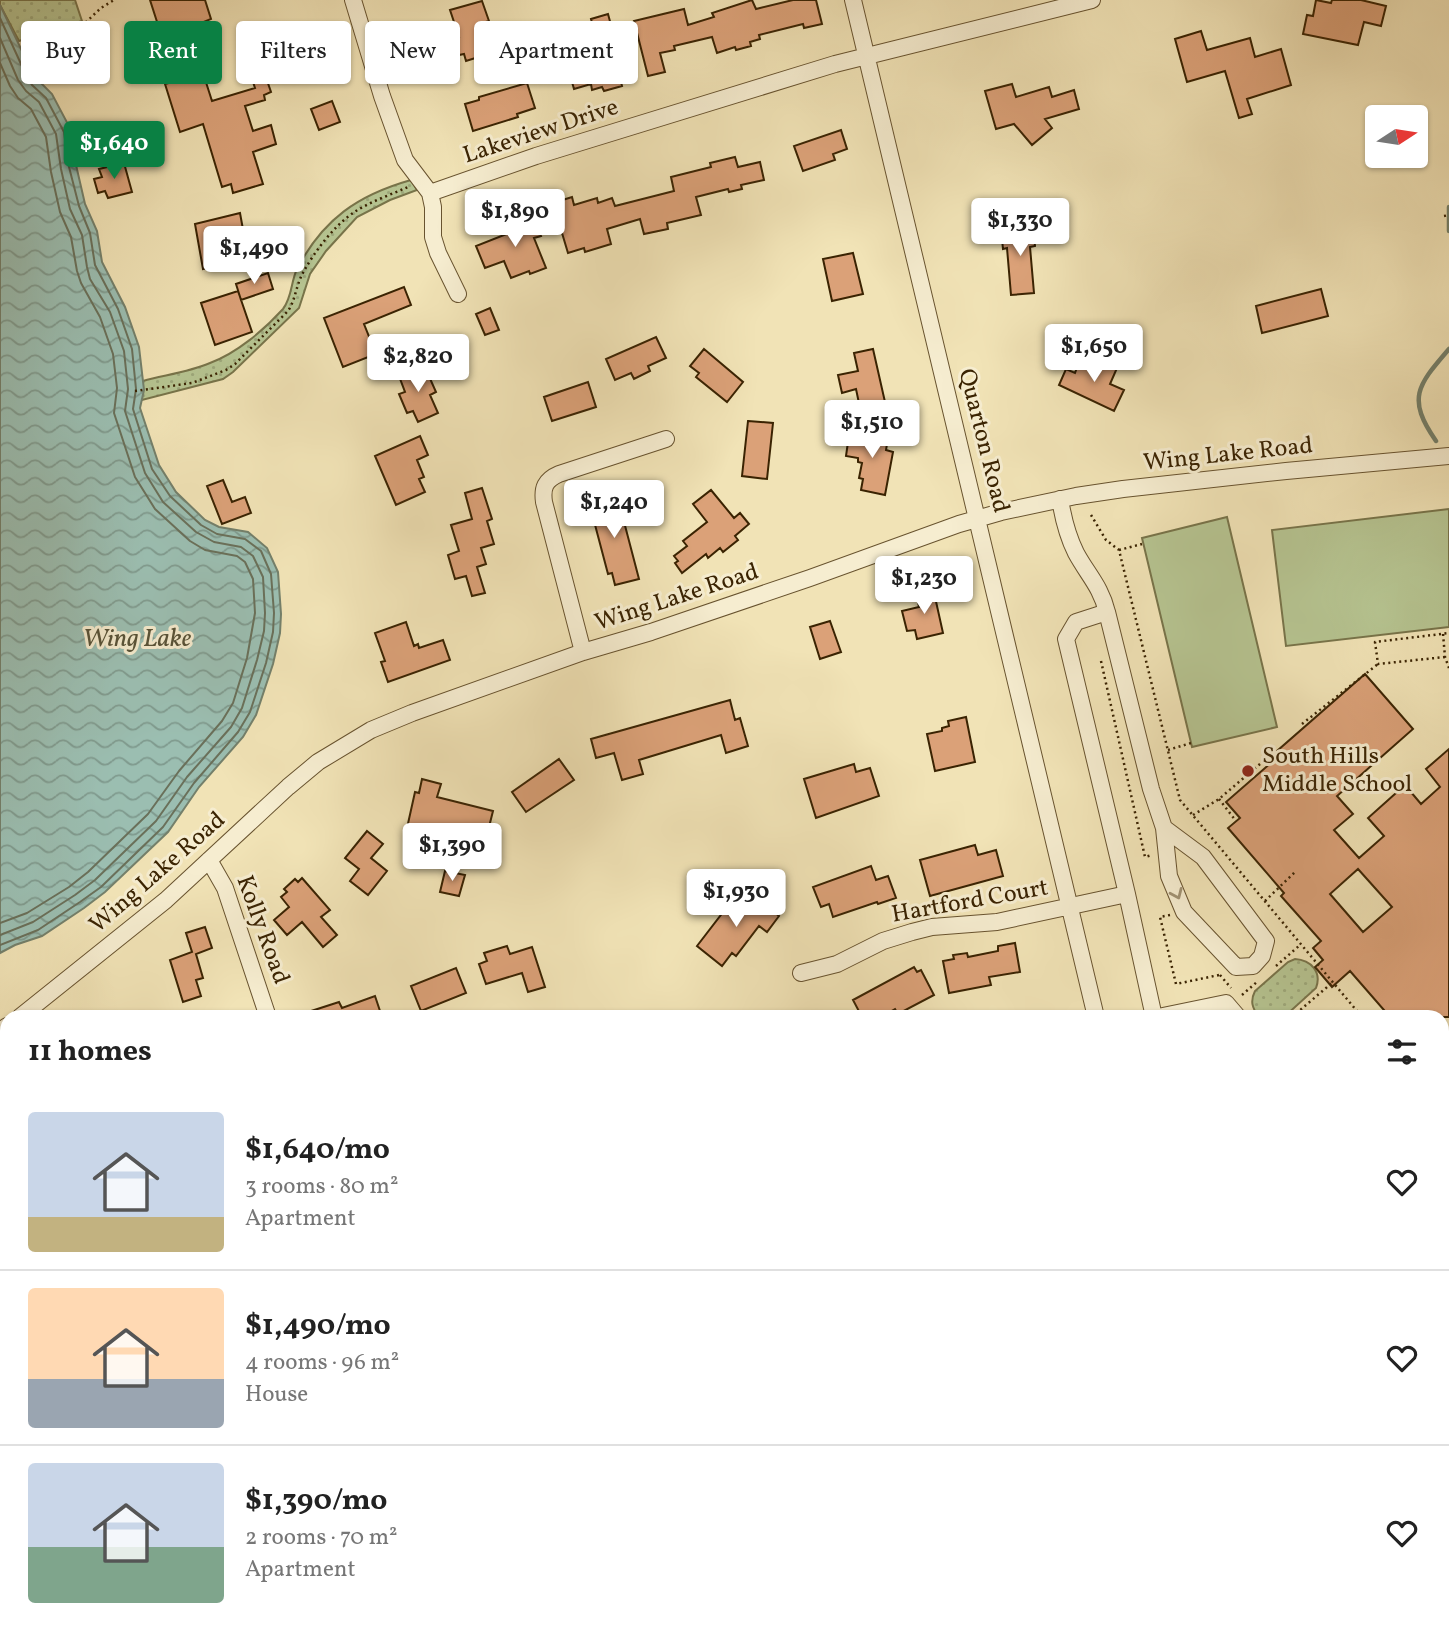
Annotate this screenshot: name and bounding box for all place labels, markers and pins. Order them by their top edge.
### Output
pin: $1,640 [57,122,171,181]
pin: $1,890 [458,190,572,249]
pin: $1,330 [963,198,1077,258]
pin: $1,490 [197,226,311,286]
pin: $1,650 [1037,324,1151,384]
pin: $2,820 [361,334,475,394]
pin: $1,510 [815,400,929,460]
pin: $1,240 [557,480,671,540]
pin: $1,230 [867,556,981,616]
place label: South Hills Middle School [1262,740,1412,802]
marker: South Hills Middle School [1240,763,1256,779]
pin: $1,390 [395,824,509,883]
pin: $1,930 [679,870,793,929]

